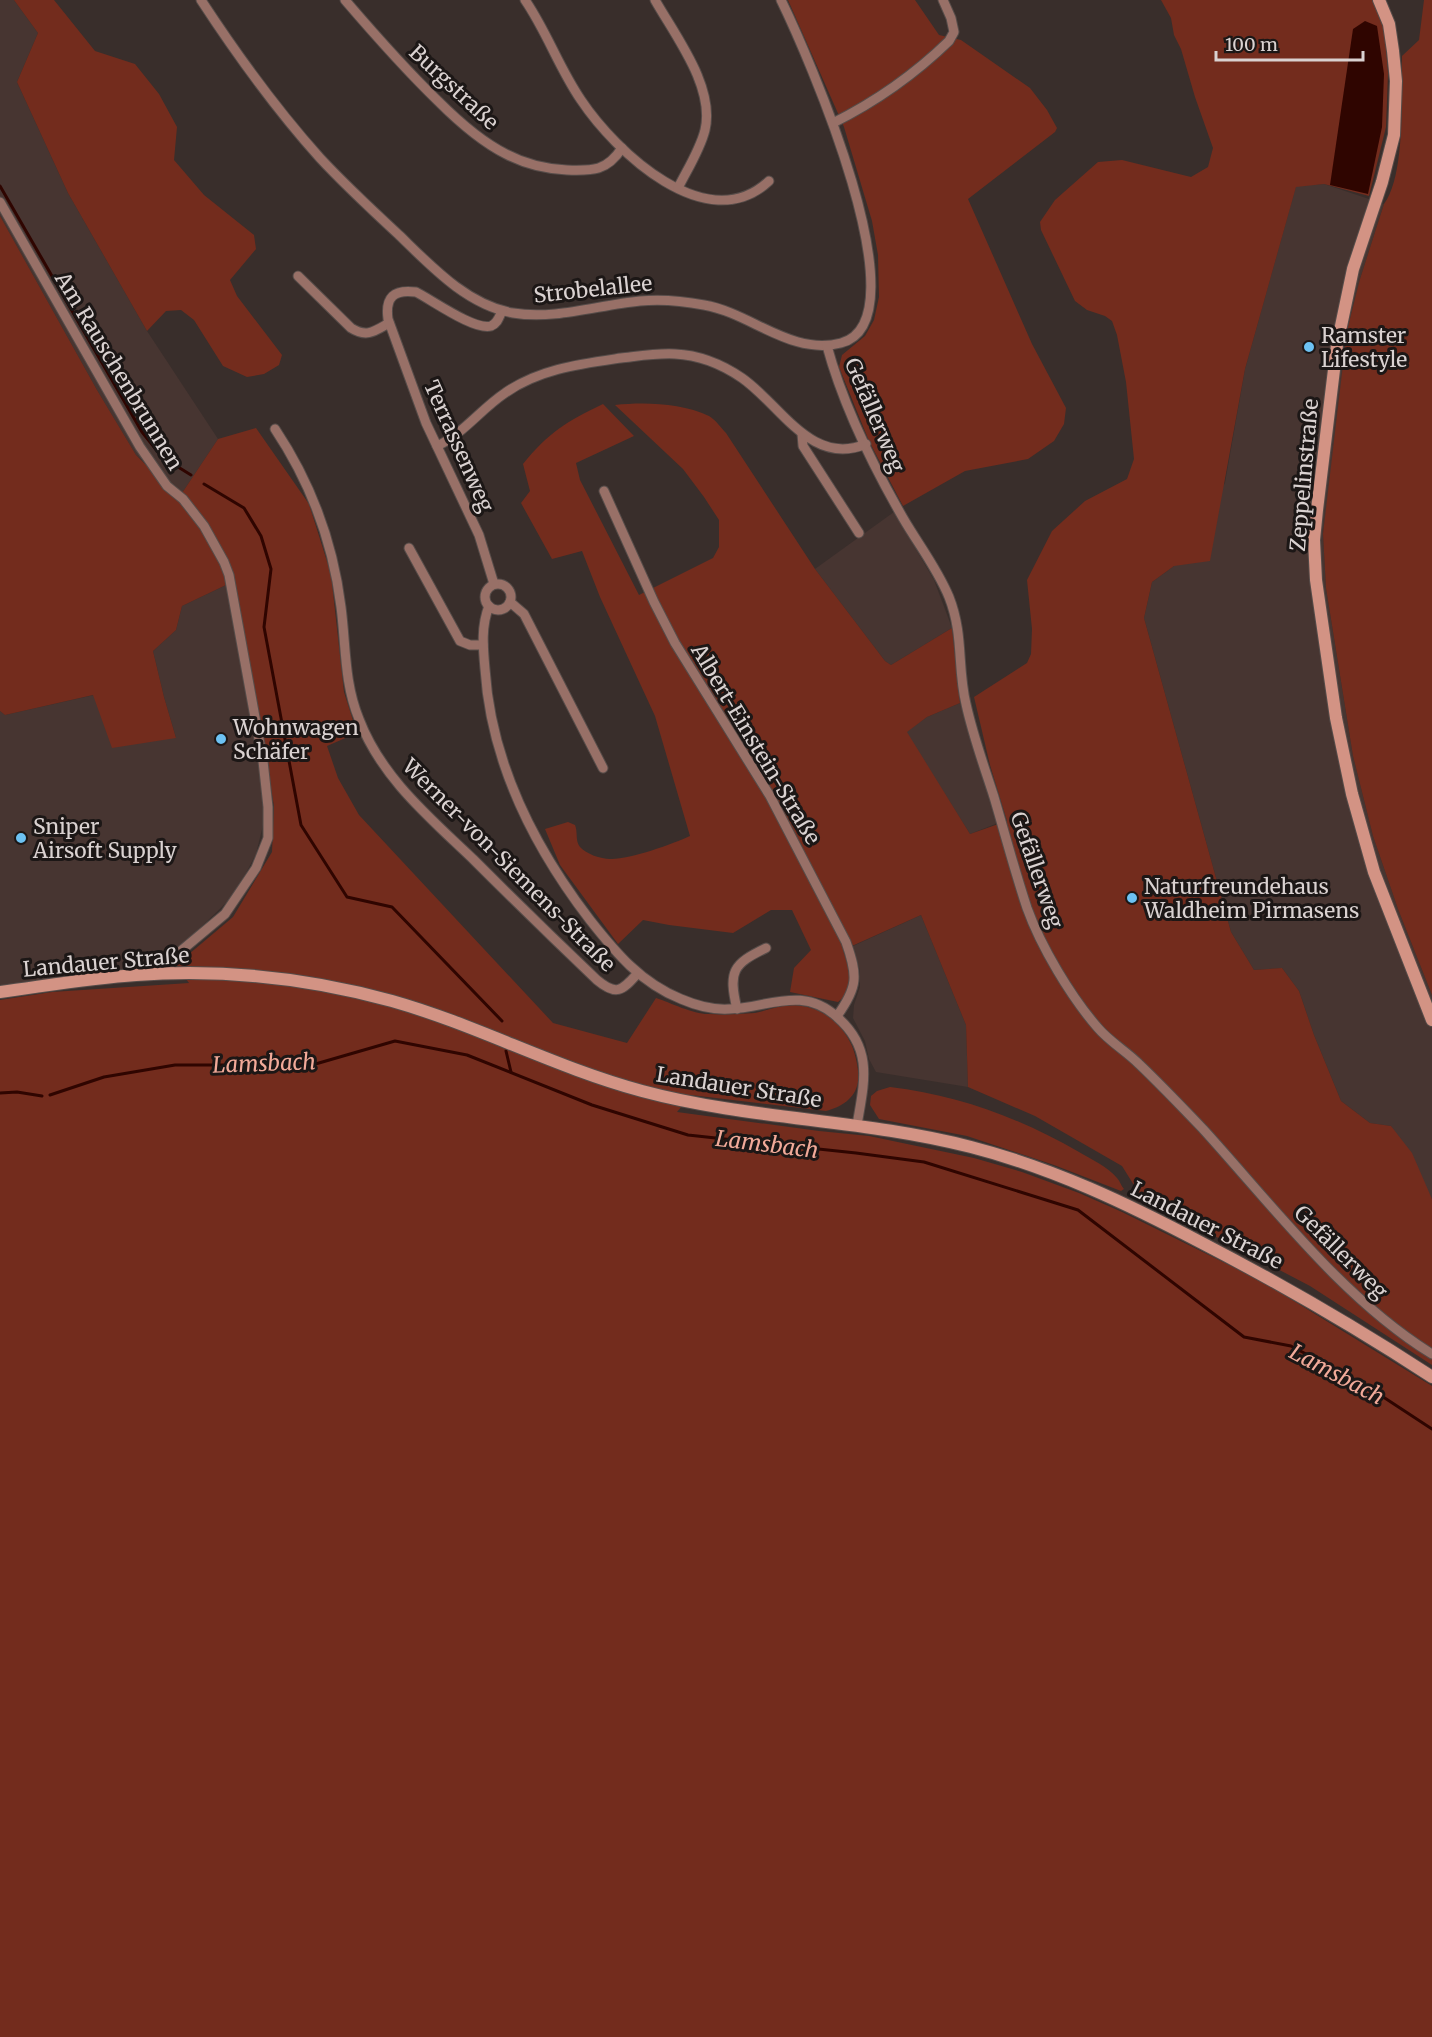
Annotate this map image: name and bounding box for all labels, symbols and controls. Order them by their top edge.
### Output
scale bar [1216,24,1363,62]
text: 100 m [1225,33,1278,56]
street label: Burgstraße [404,39,504,135]
street label: Am Rauschenbrunnen [49,266,189,475]
street label: Strobelallee [532,269,654,309]
place label: Ramster Lifestyle [1321,322,1407,373]
marker: Ramster Lifestyle [1302,340,1316,354]
street label: Gefällerweg [839,354,911,476]
street label: Terrassenweg [418,376,500,516]
street label: Zeppelinstraße [1284,398,1324,552]
street label: Albert-Einstein-Straße [685,638,827,849]
place label: Wohnwagen Schäfer [232,714,359,765]
marker: Wohnwagen Schäfer [214,732,228,746]
street label: Werner-von-Siemens-Straße [396,752,621,977]
street label: Gefällerweg [1004,808,1070,932]
place label: Sniper Airsoft Supply [32,813,178,864]
marker: Sniper Airsoft Supply [14,831,28,845]
place label: Naturfreundehaus Waldheim Pirmasens [1143,873,1359,924]
marker: Naturfreundehaus Waldheim Pirmasens [1125,891,1139,905]
street label: Landauer Straße [22,941,190,983]
water label: Lamsbach [212,1047,316,1079]
street label: Landauer Straße [654,1061,824,1113]
water label: Lamsbach [714,1124,820,1164]
street label: Landauer Straße [1126,1175,1288,1275]
street label: Gefällerweg [1289,1200,1394,1305]
water label: Lamsbach [1285,1337,1389,1411]

